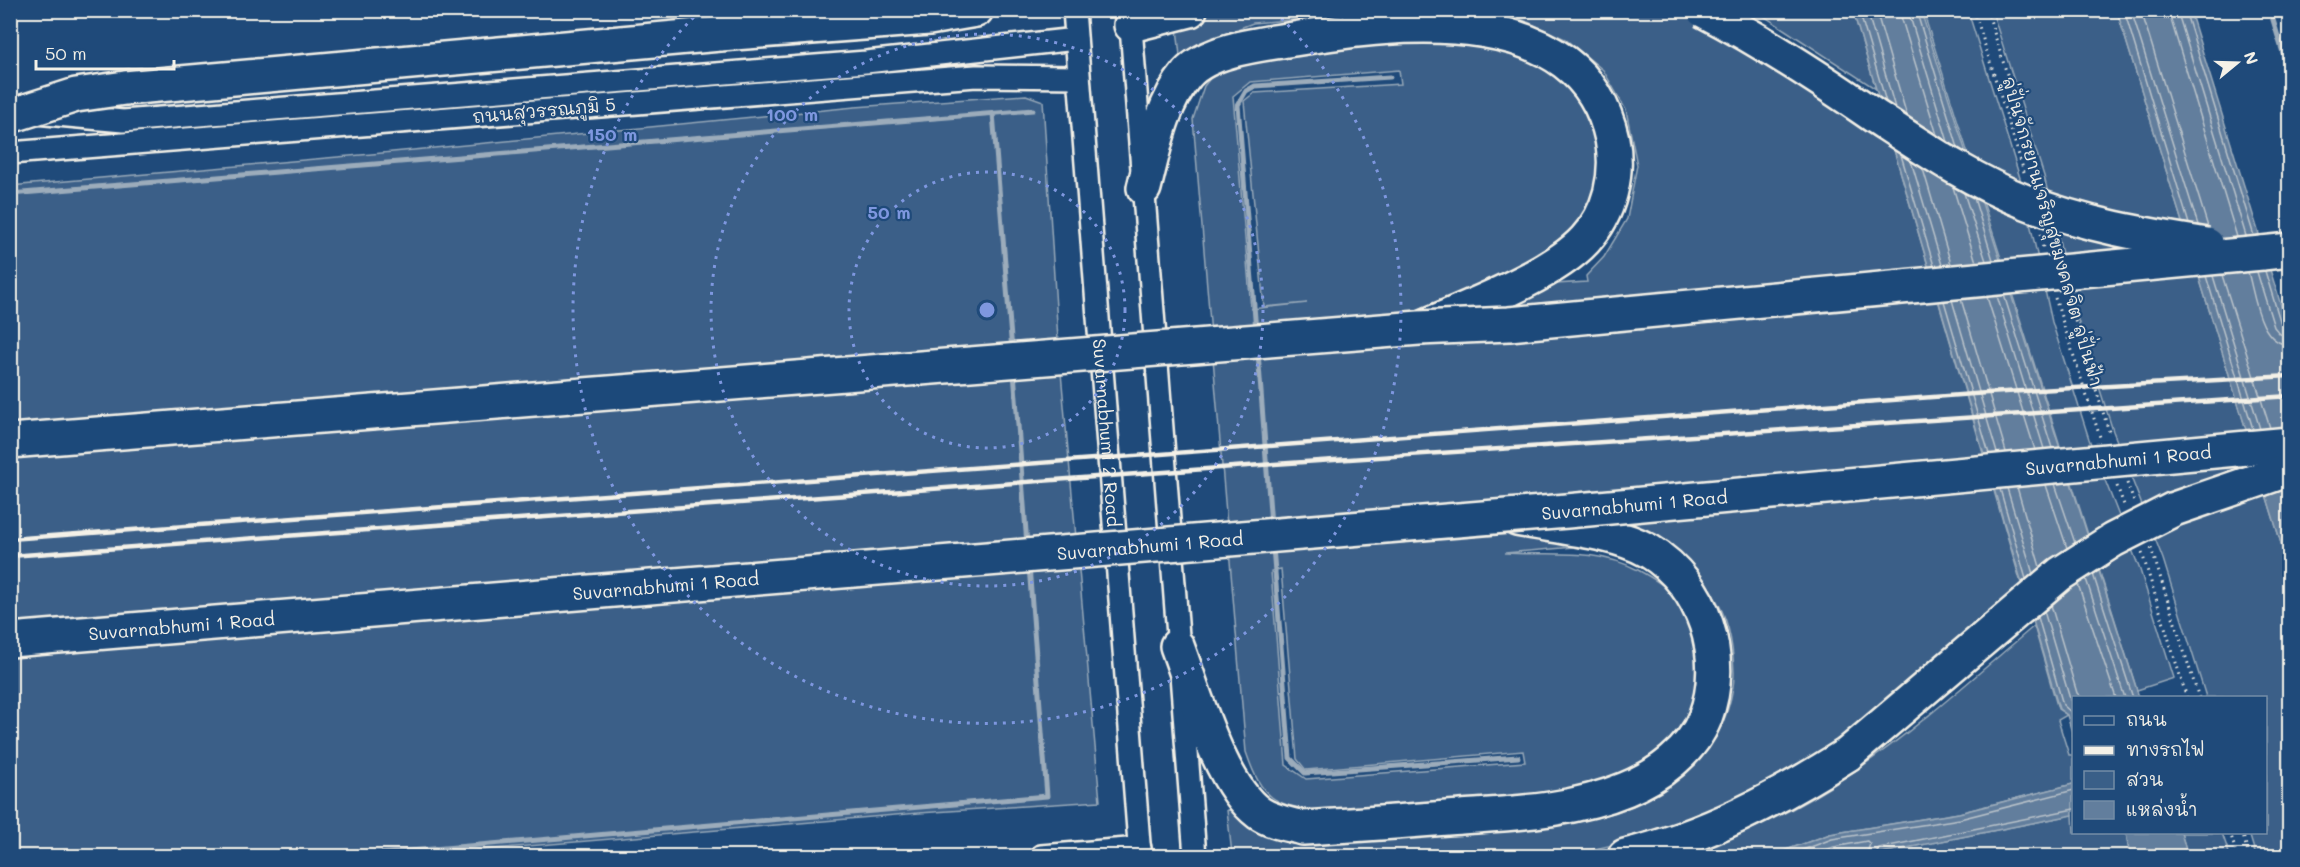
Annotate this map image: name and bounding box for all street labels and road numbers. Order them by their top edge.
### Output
street label: ลู่ปั่นจักรยานเจริญสุขมงคลจิต ลู่ปั่นฟ้า [1995,72,2113,389]
street label: ถนนสุวรรณภูมิ 5 [471,92,617,130]
street label: Suvarnabhumi 2 Road [1088,338,1126,528]
street label: Suvarnabhumi 1 Road [2024,439,2212,480]
street label: Suvarnabhumi 1 Road [1540,484,1728,525]
street label: Suvarnabhumi 1 Road [1056,526,1244,565]
street label: Suvarnabhumi 1 Road [572,566,760,605]
street label: Suvarnabhumi 1 Road [87,606,275,645]

